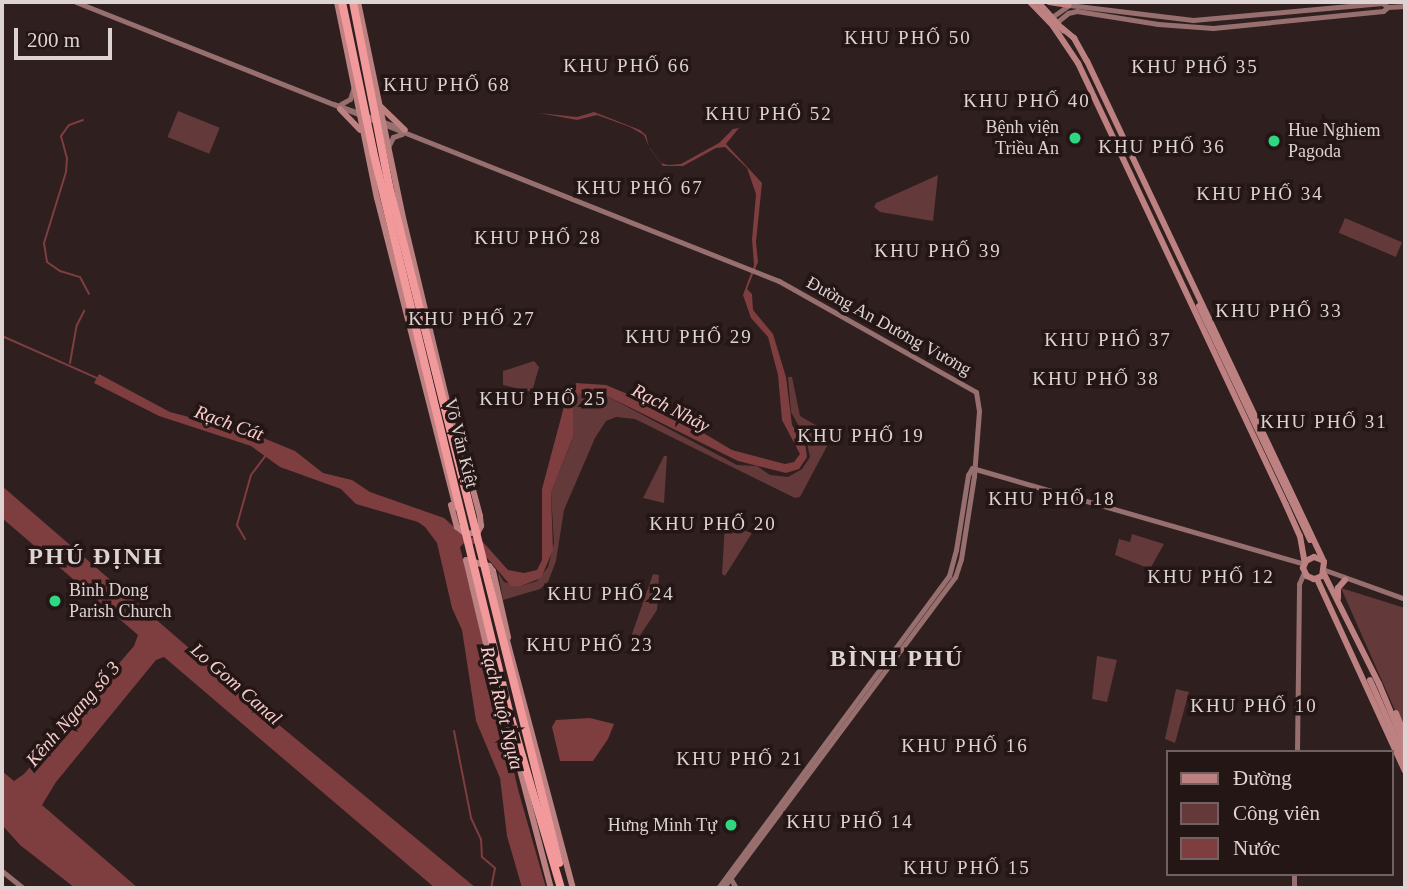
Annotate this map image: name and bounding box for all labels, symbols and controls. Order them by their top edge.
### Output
scale bar [18,14,116,58]
district label: KHU PHỐ 50 [845,27,971,49]
text: 200 m [27,28,80,52]
district label: KHU PHỐ 66 [564,55,690,77]
district label: KHU PHỐ 35 [1132,56,1258,78]
district label: KHU PHỐ 68 [384,74,510,96]
district label: KHU PHỐ 40 [964,90,1090,112]
district label: KHU PHỐ 52 [706,103,832,125]
place label: Bệnh viện Triều An [986,117,1059,160]
place label: Hue Nghiem Pagoda [1288,120,1380,162]
marker: Bệnh viện Triều An [1065,128,1085,148]
marker: Hue Nghiem Pagoda [1266,133,1282,149]
district label: KHU PHỐ 36 [1099,136,1225,158]
district label: KHU PHỐ 67 [577,177,703,199]
district label: KHU PHỐ 34 [1197,183,1323,205]
district label: KHU PHỐ 28 [475,227,601,249]
district label: KHU PHỐ 39 [875,240,1001,262]
street label: Đường An Dương Vương [802,271,976,381]
district label: KHU PHỐ 33 [1216,300,1342,322]
district label: KHU PHỐ 27 [409,308,535,330]
district label: KHU PHỐ 29 [626,326,752,348]
district label: KHU PHỐ 37 [1045,329,1171,351]
district label: KHU PHỐ 38 [1033,368,1159,390]
water label: Rạch Nhảy [628,379,714,437]
district label: KHU PHỐ 25 [480,388,606,410]
street label: Võ Văn Kiệt [439,396,483,490]
water label: Rạch Cát [192,400,266,446]
district label: KHU PHỐ 31 [1261,411,1387,433]
district label: KHU PHỐ 19 [798,425,924,447]
district label: KHU PHỐ 18 [989,488,1115,510]
district label: KHU PHỐ 20 [650,513,776,535]
district label: PHÚ ĐỊNH [29,543,163,571]
district label: KHU PHỐ 12 [1148,566,1274,588]
place label: Binh Dong Parish Church [69,580,171,622]
district label: KHU PHỐ 24 [548,583,674,605]
marker: Binh Dong Parish Church [47,593,63,609]
district label: KHU PHỐ 23 [527,634,653,656]
water label: Lo Gom Canal [186,638,286,730]
water label: Rạch Ruột Ngựa [476,644,528,772]
district label: BÌNH PHÚ [831,645,963,673]
water label: Kênh Ngang số 3 [21,657,125,771]
district label: KHU PHỐ 10 [1191,695,1317,717]
district label: KHU PHỐ 16 [902,735,1028,757]
district label: KHU PHỐ 21 [677,748,803,770]
legend [1166,750,1393,876]
text: Đường [1233,766,1292,790]
text: Công viên [1233,801,1320,825]
district label: KHU PHỐ 14 [787,811,913,833]
place label: Hưng Minh Tự [607,814,717,836]
marker: Hưng Minh Tự [723,817,739,833]
text: Nước [1233,836,1280,860]
district label: KHU PHỐ 15 [904,857,1030,879]

